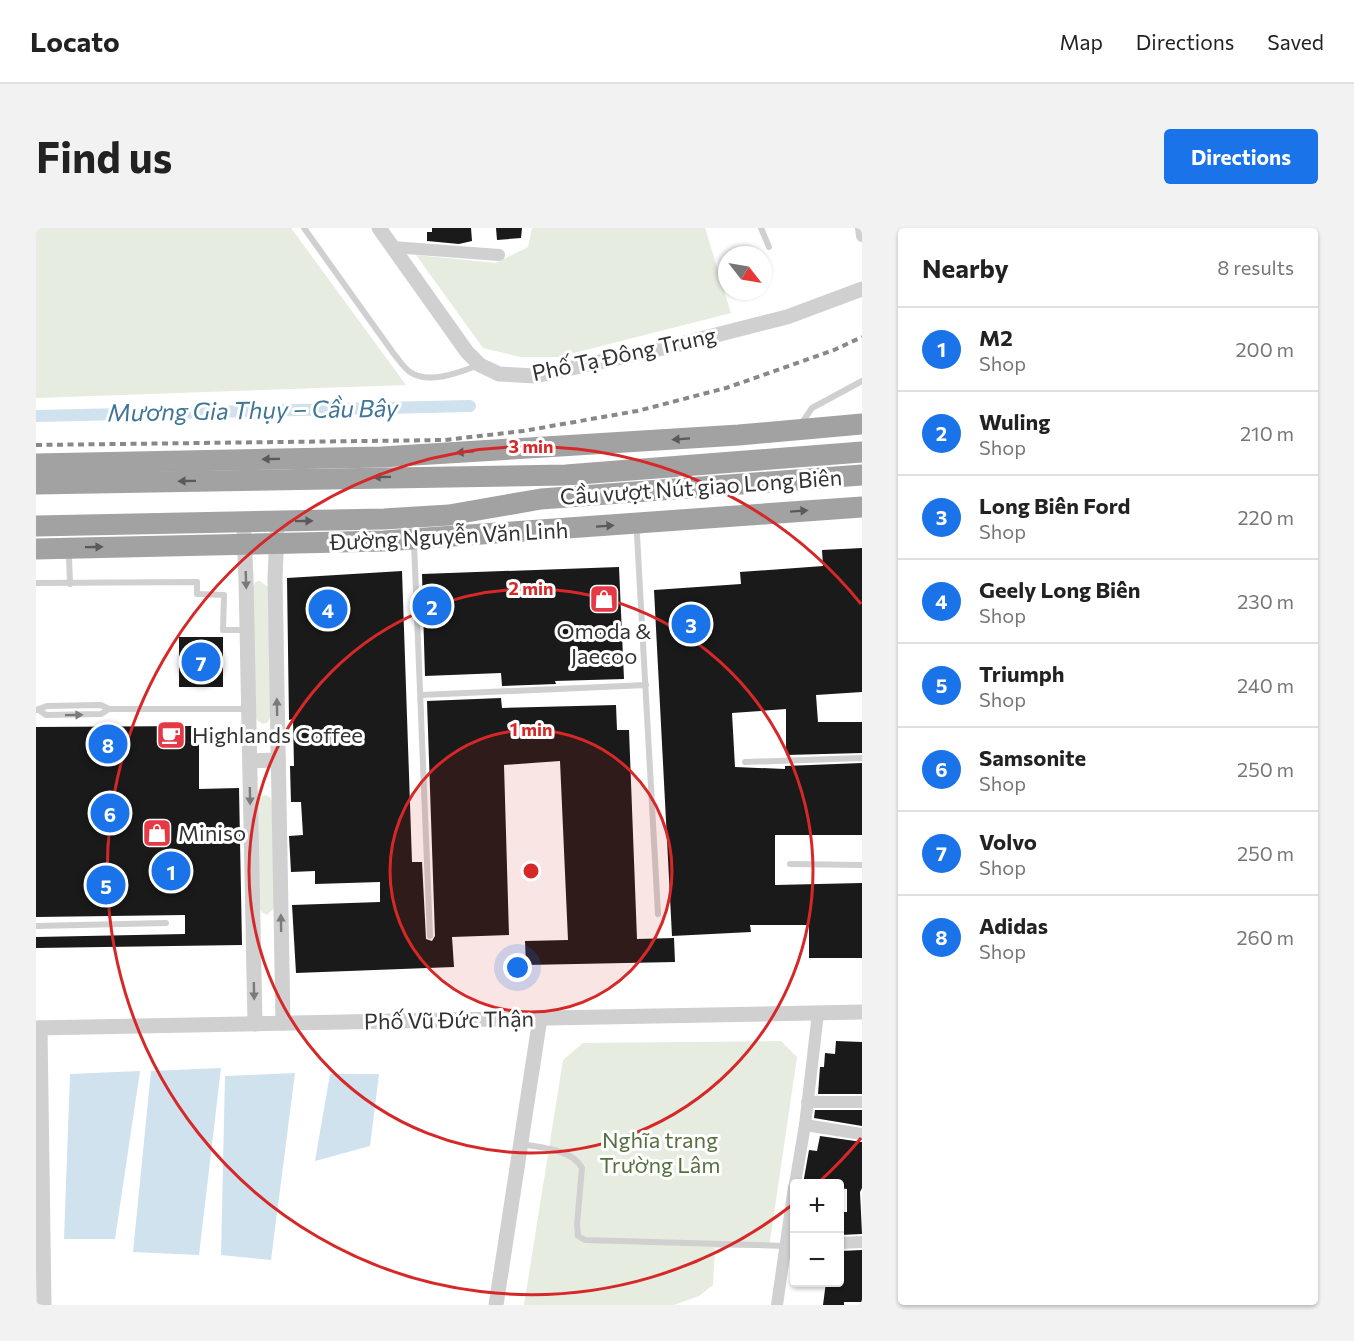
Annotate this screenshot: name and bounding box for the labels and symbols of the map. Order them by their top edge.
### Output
north arrow [718,246,772,300]
street label: Phố Tạ Đông Trung [529,321,718,386]
water label: Mương Gia Thụy – Cầu Bây [107,392,400,427]
one-way arrow [671,434,690,443]
text: 3 min [508,435,554,457]
one-way arrow [456,447,475,457]
one-way arrow [261,455,280,464]
street label: Cầu vượt Nút giao Long Biên [559,463,843,510]
one-way arrow [373,472,392,482]
one-way arrow [178,476,197,486]
one-way arrow [790,507,809,516]
one-way arrow [295,516,314,526]
street label: Đường Nguyễn Văn Linh [328,516,569,555]
one-way arrow [595,522,614,531]
one-way arrow [85,543,104,552]
one-way arrow [241,571,251,590]
text: 2 min [509,577,553,599]
shop icon: Omoda & Jaecoo [588,583,620,615]
pin: 2 [412,584,452,628]
pin: 4 [308,586,348,632]
pin: 3 [672,602,710,646]
place label: Omoda & Jaecoo [557,617,651,669]
pin: 7 [182,640,220,684]
one-way arrow [272,697,282,716]
one-way arrow [64,710,83,720]
text: 1 min [510,718,552,740]
cafe icon: Highlands Coffee [155,719,187,751]
place label: Highlands Coffee [192,721,363,748]
pin: 8 [88,722,128,766]
one-way arrow [246,787,255,806]
pin: 6 [90,790,130,836]
shop icon: Miniso [141,817,173,849]
place label: Miniso [178,819,246,846]
pin: 1 [152,848,190,894]
centre of rings [521,861,541,881]
pin: 5 [86,862,126,908]
one-way arrow [276,913,286,932]
your location [503,953,532,982]
one-way arrow [249,982,259,1001]
street label: Phố Vũ Đức Thận [364,1005,534,1034]
park label: Nghĩa trang Trường Lâm [600,1126,720,1178]

